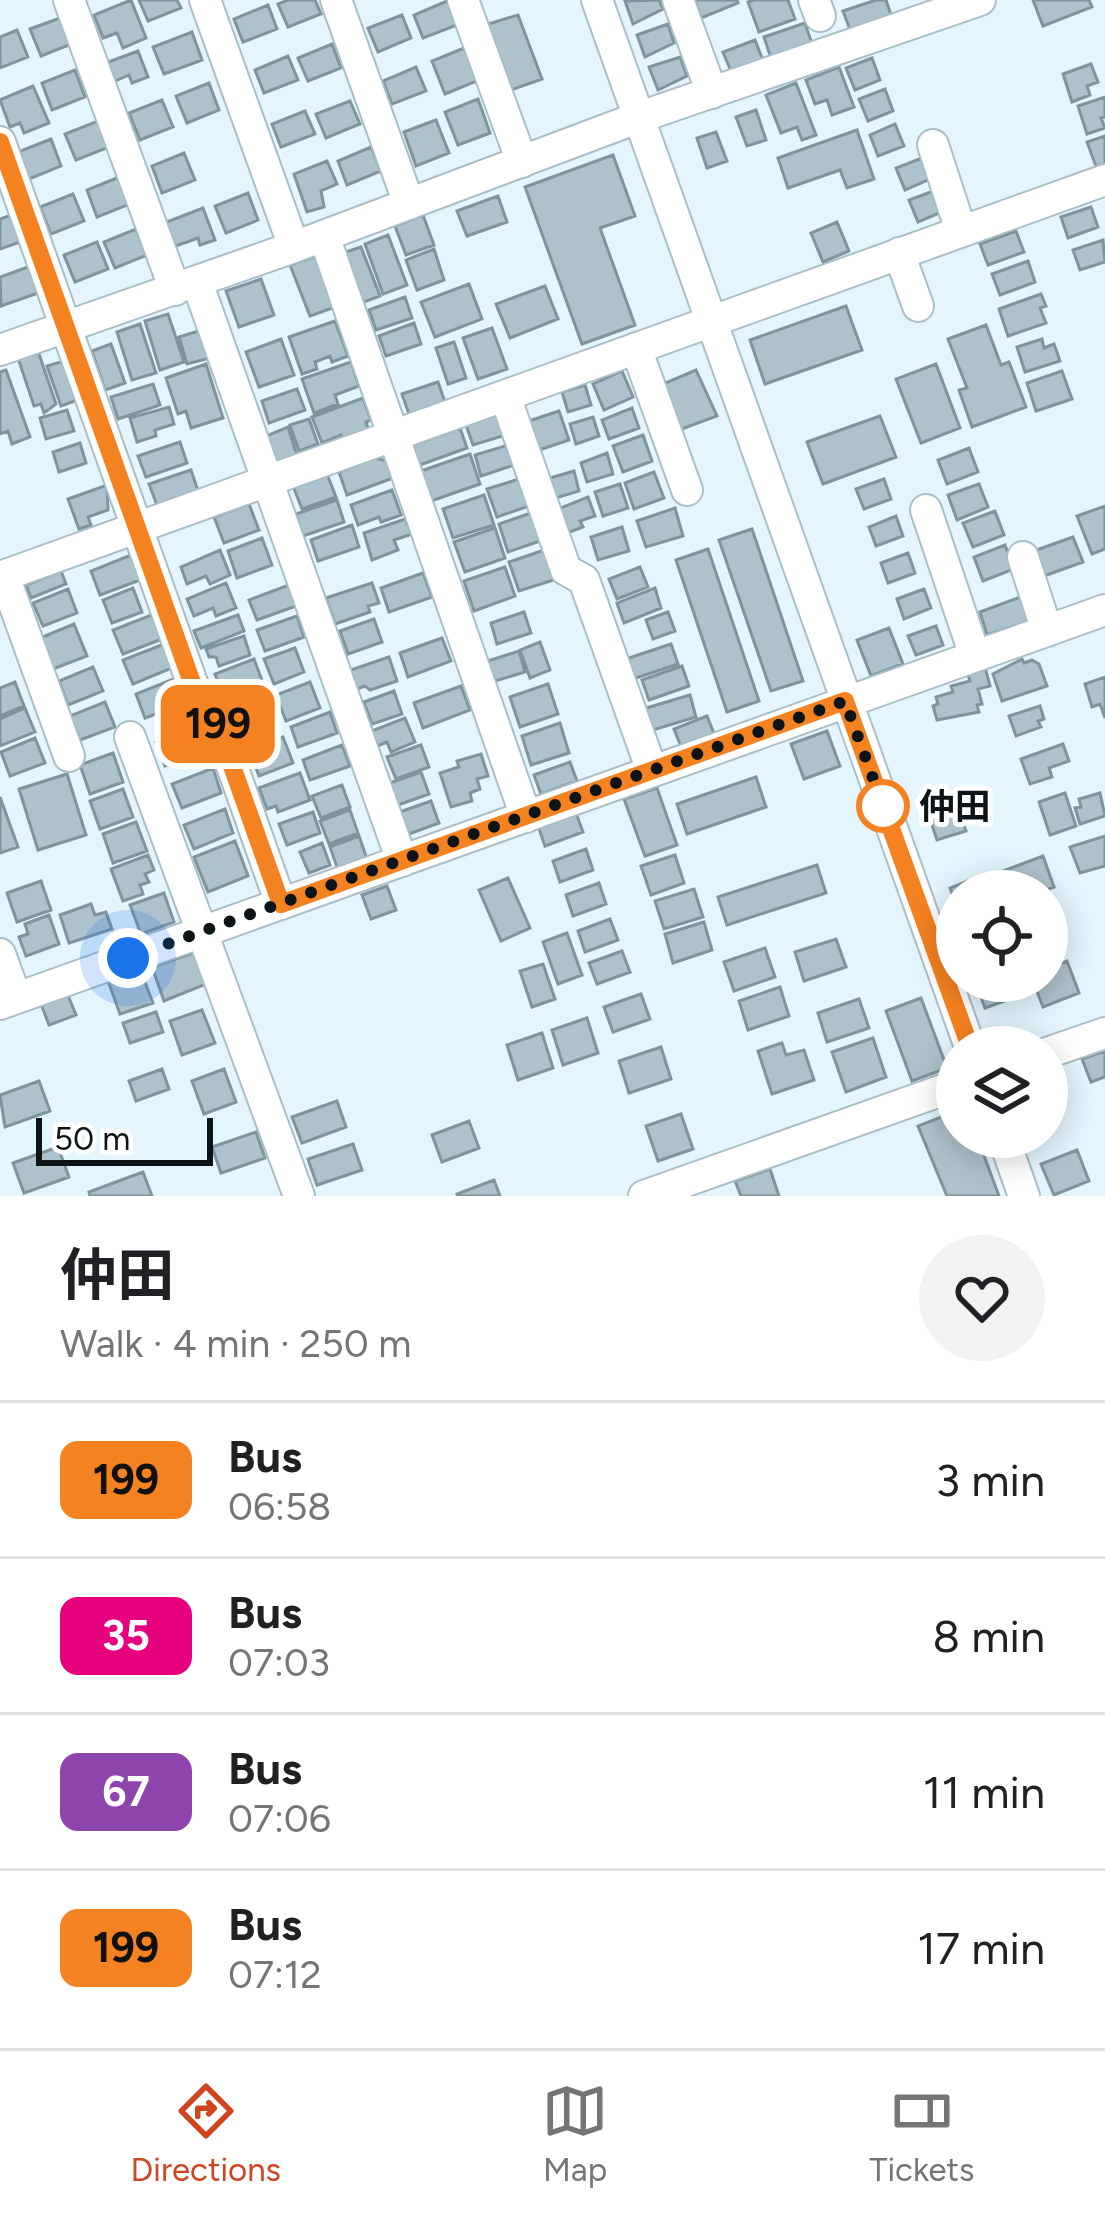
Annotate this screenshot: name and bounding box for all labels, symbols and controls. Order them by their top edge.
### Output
line badge: 199 [149,685,287,763]
text: 199 [185,698,251,749]
marker: 仲田 [858,781,908,831]
place label: 仲田 [919,785,991,828]
map controls [936,870,1068,1158]
button: locate [936,870,1068,1002]
your location [98,928,158,988]
button: layers [936,1026,1068,1158]
scale bar [36,1112,213,1165]
text: 50 m [54,1119,130,1158]
button: heart [919,1235,1045,1361]
text: 仲田 [60,1241,174,1309]
text: Walk · 4 min · 250 m [60,1320,411,1367]
text: Bus [228,1429,302,1483]
text: 3 min [936,1453,1045,1507]
text: 199 [93,1454,159,1505]
text: 06:58 [228,1483,331,1530]
text: Bus [228,1585,302,1639]
text: 8 min [932,1609,1045,1663]
text: 35 [102,1610,150,1661]
text: 07:03 [228,1639,330,1686]
text: Bus [228,1741,302,1795]
text: 11 min [923,1765,1045,1819]
text: 67 [102,1766,150,1817]
text: 07:06 [228,1795,331,1842]
text: Bus [228,1897,302,1951]
text: 17 min [917,1921,1045,1975]
text: 199 [93,1922,159,1973]
text: 07:12 [228,1951,322,1998]
tab: Directions [131,2078,281,2189]
tab: Map [542,2078,608,2189]
tab: Tickets [869,2078,974,2189]

